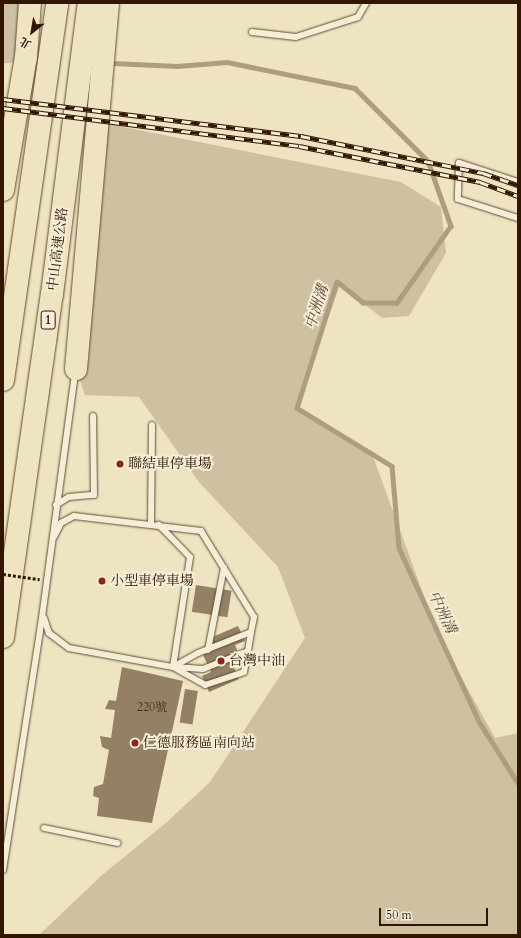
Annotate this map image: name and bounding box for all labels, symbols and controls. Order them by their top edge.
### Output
north arrow [12,12,52,52]
text: 北 [17,33,34,52]
street label: 中山高速公路 [45,206,71,292]
water label: 中洲溝 [301,283,333,331]
road number: 1 [40,309,56,331]
place label: 聯結車停車場 [128,456,212,472]
marker: 聯結車停車場 [115,459,125,469]
place label: 小型車停車場 [110,573,194,589]
marker: 小型車停車場 [97,576,107,586]
water label: 中洲溝 [424,588,460,636]
place label: 台灣中油 [229,653,285,669]
marker: 台灣中油 [216,656,226,666]
house number: 220號 [137,701,167,715]
place label: 仁德服務區南向站 [143,735,255,751]
marker: 仁德服務區南向站 [130,738,140,748]
scale bar [381,900,490,926]
text: 50 m [386,907,412,923]

